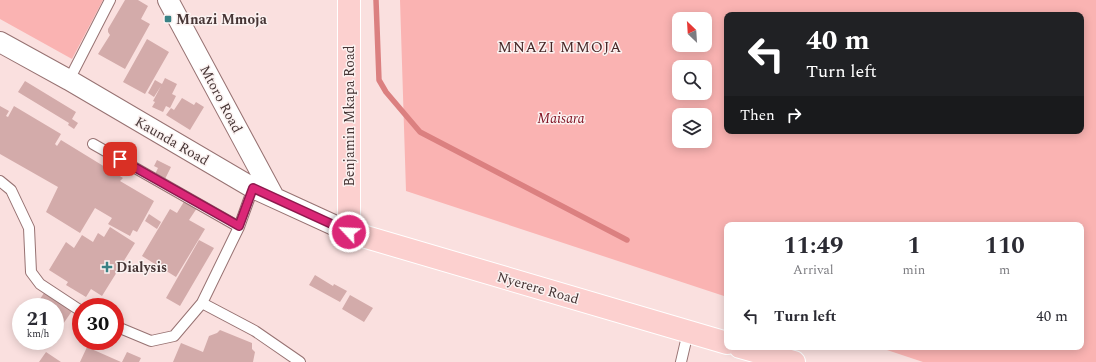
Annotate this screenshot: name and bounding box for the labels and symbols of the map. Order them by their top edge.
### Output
place label: Mnazi Mmoja [176,9,268,30]
north arrow [672,12,712,52]
marker: Mnazi Mmoja [163,14,173,24]
district label: MNAZI MMOJA [498,36,622,59]
street label: Benjamin Mkapa Road [339,45,360,187]
street label: Mtoro Road [194,61,248,137]
park label: Maisara [537,108,585,129]
street label: Kaunda Road [131,111,213,171]
pin [103,142,137,176]
position arrow [328,211,370,253]
place label: Dialysis [116,257,167,278]
marker: Dialysis [101,261,113,273]
street label: Nyerere Road [495,266,582,310]
speed limit sign: 30 [72,298,124,350]

